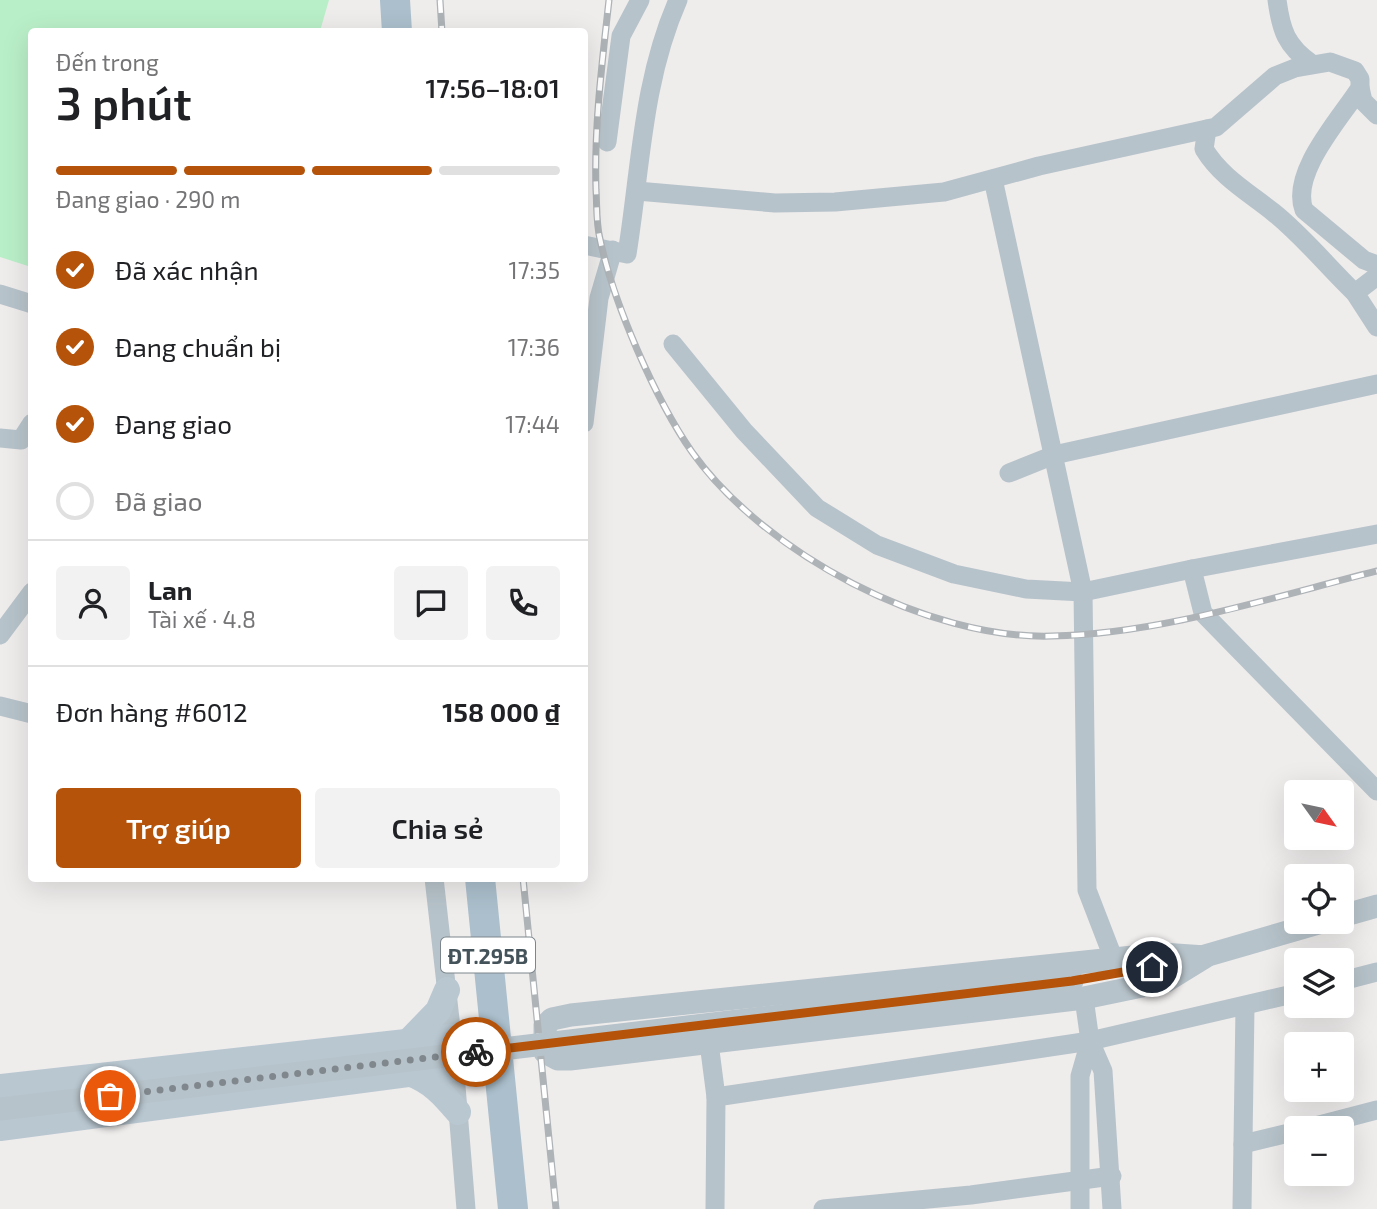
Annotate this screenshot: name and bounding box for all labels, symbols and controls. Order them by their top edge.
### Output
text: Đến trong [56,48,159,76]
text: 17:56–18:01 [425,72,560,103]
text: 3 phút [56,74,192,129]
text: Đang giao · 290 m [56,185,240,213]
icon: check [56,251,94,289]
text: Đã xác nhận [115,254,259,285]
text: 17:35 [509,256,560,284]
icon: check [56,328,94,366]
text: Đang chuẩn bị [115,331,281,362]
text: 17:36 [508,333,560,361]
icon: check [56,405,94,443]
text: Đang giao [115,408,232,439]
text: 17:44 [505,410,560,438]
text: Đã giao [115,485,202,516]
button: person [56,566,130,640]
button: chat [394,566,468,640]
button: phone [486,566,560,640]
text: Lan [148,574,192,605]
text: Tài xế · 4.8 [148,605,256,633]
text: Đơn hàng #6012 [56,696,248,727]
text: 158 000 ₫ [442,696,560,727]
north arrow [1284,780,1354,850]
map controls [1284,780,1354,1186]
button: Trợ giúp [56,788,301,868]
button: Chia sẻ [315,788,560,868]
button: locate [1284,864,1354,934]
road number: ĐT.295B [441,937,535,972]
pin [1122,937,1182,997]
icon: home [1133,948,1171,986]
button: layers [1284,948,1354,1018]
courier [441,1017,511,1087]
button: + [1284,1032,1354,1102]
icon: bike [457,1033,495,1071]
pin [80,1066,140,1126]
icon: bag [91,1077,129,1115]
button: − [1284,1116,1354,1186]

